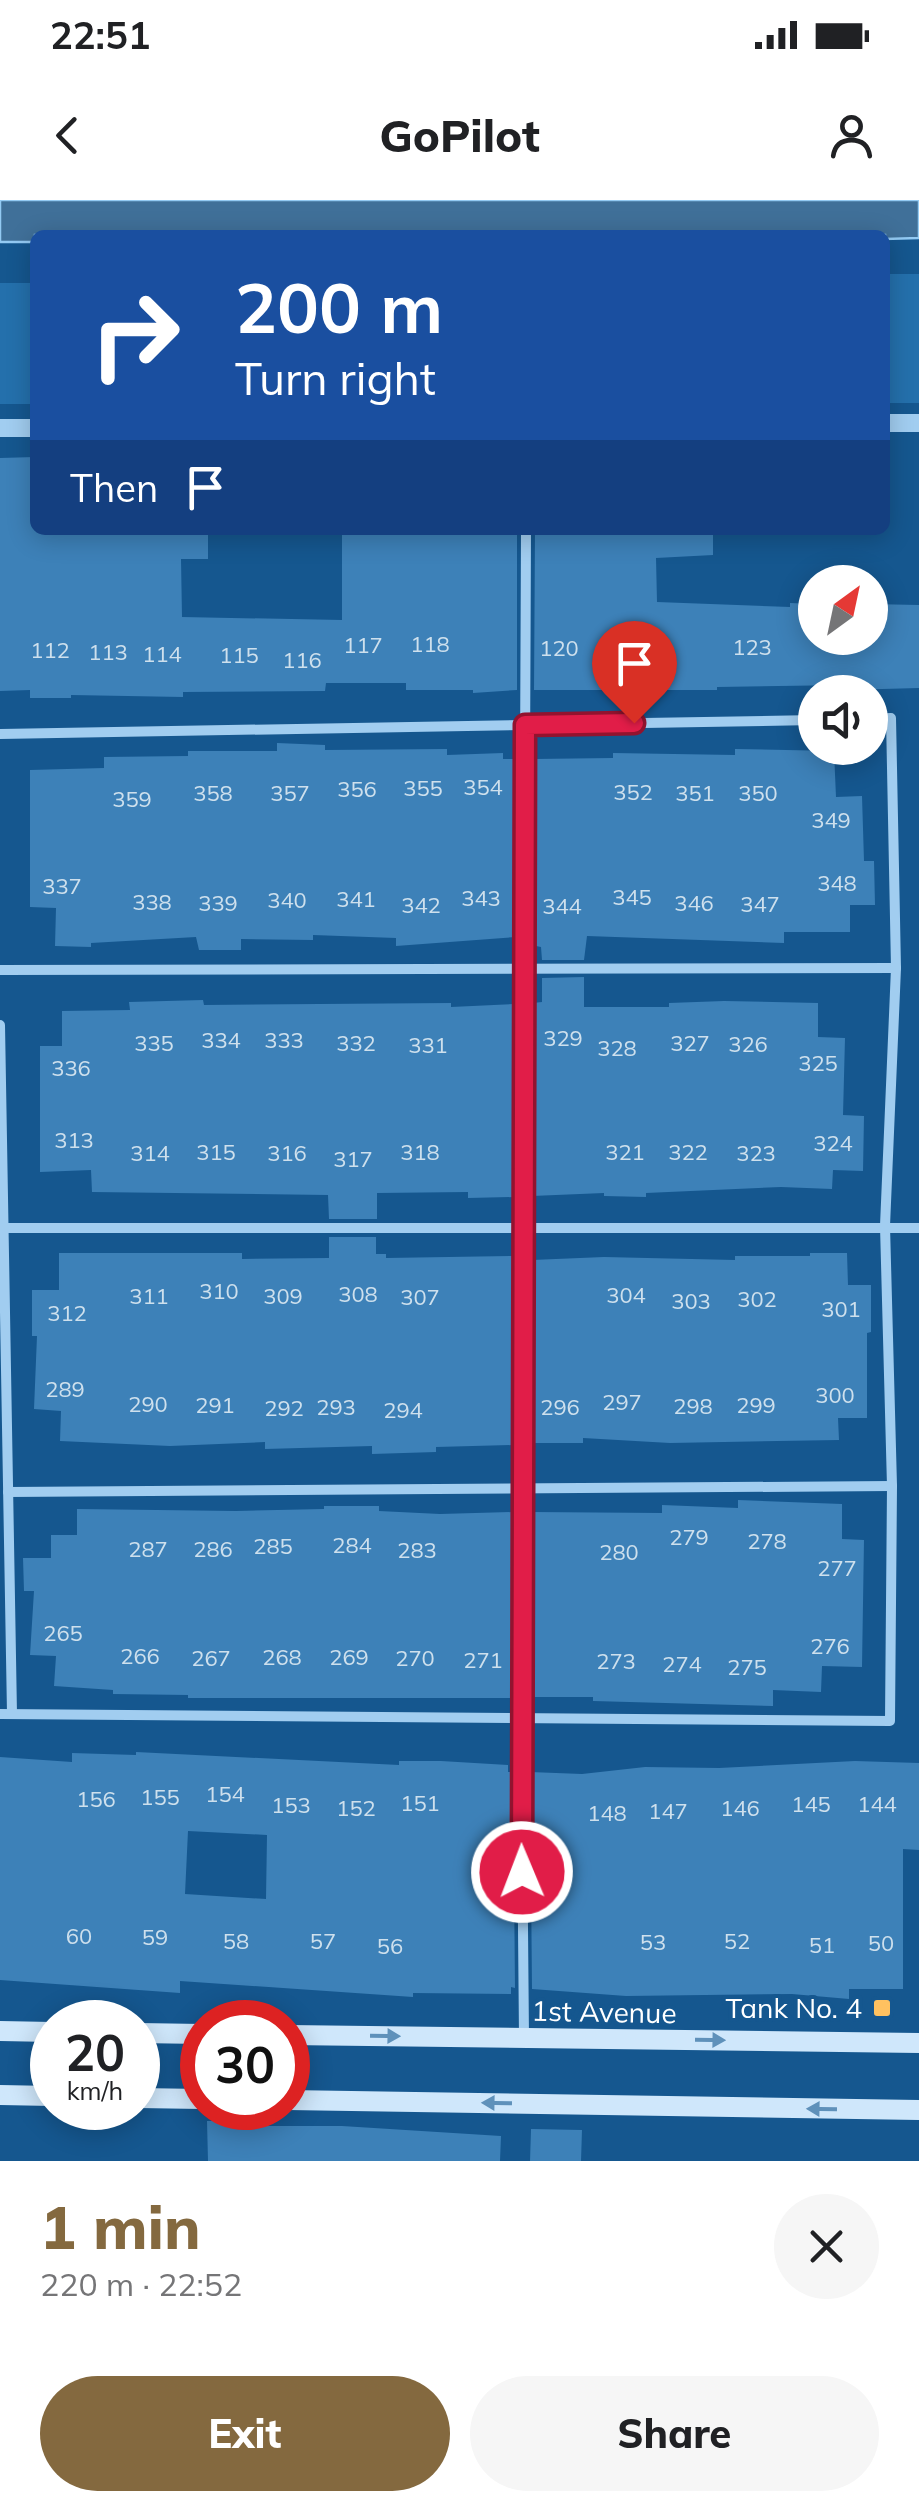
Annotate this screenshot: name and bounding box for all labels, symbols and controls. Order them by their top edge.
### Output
text: 22:51 [50,11,151,59]
text: GoPilot [379,107,540,163]
icon: back [40,108,95,163]
icon: person [824,108,879,163]
text: 200 m [235,263,443,351]
icon: right [70,270,200,400]
text: Turn right [235,350,436,406]
icon: arrive [178,460,233,515]
text: Then [70,464,158,512]
north arrow [798,565,888,655]
map controls [798,565,888,765]
pin [592,621,677,724]
house number: 118 [410,630,450,658]
house number: 117 [343,631,383,659]
house number: 123 [732,633,772,661]
house number: 120 [539,634,579,662]
house number: 112 [30,636,70,664]
icon: arrive [607,636,662,691]
house number: 113 [88,638,128,666]
house number: 114 [142,640,182,668]
house number: 115 [219,641,259,669]
house number: 116 [282,646,322,674]
button: sound [798,675,888,765]
house number: 354 [463,773,503,801]
house number: 355 [403,774,443,802]
house number: 356 [337,775,377,803]
house number: 352 [613,778,653,806]
house number: 358 [193,779,233,807]
house number: 357 [270,779,310,807]
house number: 351 [675,779,715,807]
house number: 350 [738,779,778,807]
house number: 359 [112,785,152,813]
house number: 349 [811,806,851,834]
house number: 348 [817,869,857,897]
house number: 337 [42,872,82,900]
house number: 345 [612,883,652,911]
house number: 343 [461,884,501,912]
house number: 341 [336,885,376,913]
house number: 340 [267,886,307,914]
house number: 338 [132,888,172,916]
house number: 339 [198,889,238,917]
house number: 346 [674,889,714,917]
house number: 347 [740,890,780,918]
house number: 342 [401,891,441,919]
house number: 344 [542,892,582,920]
house number: 329 [543,1024,583,1052]
house number: 334 [201,1026,241,1054]
house number: 333 [264,1026,304,1054]
house number: 335 [134,1029,174,1057]
house number: 332 [336,1029,376,1057]
house number: 327 [670,1029,710,1057]
house number: 326 [728,1030,768,1058]
house number: 331 [408,1031,448,1059]
house number: 328 [597,1034,637,1062]
house number: 325 [798,1049,838,1077]
house number: 336 [51,1054,91,1082]
house number: 313 [54,1126,94,1154]
house number: 324 [813,1129,853,1157]
house number: 315 [196,1138,236,1166]
house number: 318 [400,1138,440,1166]
house number: 321 [605,1138,645,1166]
house number: 322 [668,1138,708,1166]
house number: 314 [130,1139,170,1167]
house number: 316 [267,1139,307,1167]
house number: 323 [736,1139,776,1167]
house number: 317 [333,1145,373,1173]
house number: 310 [199,1277,239,1305]
house number: 308 [338,1280,378,1308]
house number: 304 [606,1281,646,1309]
house number: 311 [129,1282,169,1310]
house number: 309 [263,1282,303,1310]
house number: 307 [400,1283,440,1311]
house number: 302 [737,1285,777,1313]
house number: 303 [671,1287,711,1315]
house number: 301 [821,1295,861,1323]
house number: 312 [47,1299,87,1327]
house number: 289 [45,1375,85,1403]
house number: 300 [815,1381,855,1409]
house number: 297 [602,1388,642,1416]
house number: 290 [128,1390,168,1418]
house number: 291 [195,1391,235,1419]
house number: 299 [736,1391,776,1419]
house number: 298 [673,1392,713,1420]
house number: 293 [316,1393,356,1421]
house number: 296 [540,1393,580,1421]
house number: 292 [264,1394,304,1422]
house number: 294 [383,1396,423,1424]
house number: 279 [669,1523,709,1551]
house number: 278 [747,1527,787,1555]
house number: 284 [332,1531,372,1559]
house number: 285 [253,1532,293,1560]
house number: 287 [128,1535,168,1563]
house number: 286 [193,1535,233,1563]
house number: 283 [397,1536,437,1564]
house number: 280 [599,1538,639,1566]
house number: 277 [817,1554,857,1582]
house number: 265 [43,1619,83,1647]
house number: 276 [810,1632,850,1660]
house number: 266 [120,1642,160,1670]
house number: 268 [262,1643,302,1671]
house number: 269 [329,1643,369,1671]
house number: 267 [191,1644,231,1672]
house number: 270 [395,1644,435,1672]
house number: 271 [463,1646,503,1674]
house number: 273 [596,1647,636,1675]
house number: 274 [662,1650,702,1678]
house number: 275 [727,1653,767,1681]
house number: 154 [205,1780,245,1808]
house number: 155 [140,1783,180,1811]
house number: 156 [76,1785,116,1813]
house number: 151 [400,1789,440,1817]
house number: 145 [791,1790,831,1818]
house number: 144 [857,1790,897,1818]
house number: 153 [271,1791,311,1819]
house number: 152 [336,1794,376,1822]
house number: 146 [720,1794,760,1822]
house number: 147 [648,1797,688,1825]
house number: 148 [587,1799,627,1827]
position arrow [470,1820,574,1924]
house number: 60 [66,1922,92,1950]
house number: 59 [142,1923,168,1951]
house number: 58 [223,1927,249,1955]
house number: 57 [310,1927,336,1955]
house number: 52 [724,1927,750,1955]
house number: 53 [640,1928,666,1956]
house number: 50 [868,1929,894,1957]
house number: 51 [809,1931,835,1959]
house number: 56 [377,1932,403,1960]
place label: Tank No. 4 [726,1990,862,2025]
street label: 1st Avenue [531,1993,677,2030]
marker: Tank No. 4 [871,1997,893,2019]
speed limit sign: 30 [180,2000,310,2130]
text: 20 [65,2021,125,2084]
one-way arrow [369,2028,401,2044]
one-way arrow [694,2033,726,2049]
text: km/h [67,2075,123,2106]
one-way arrow [480,2095,512,2111]
one-way arrow [805,2100,837,2116]
text: 1 min [40,2189,201,2264]
button: close [774,2194,879,2299]
text: 220 m · 22:52 [40,2264,242,2304]
button: Exit [40,2376,450,2491]
button: Share [470,2376,879,2491]

